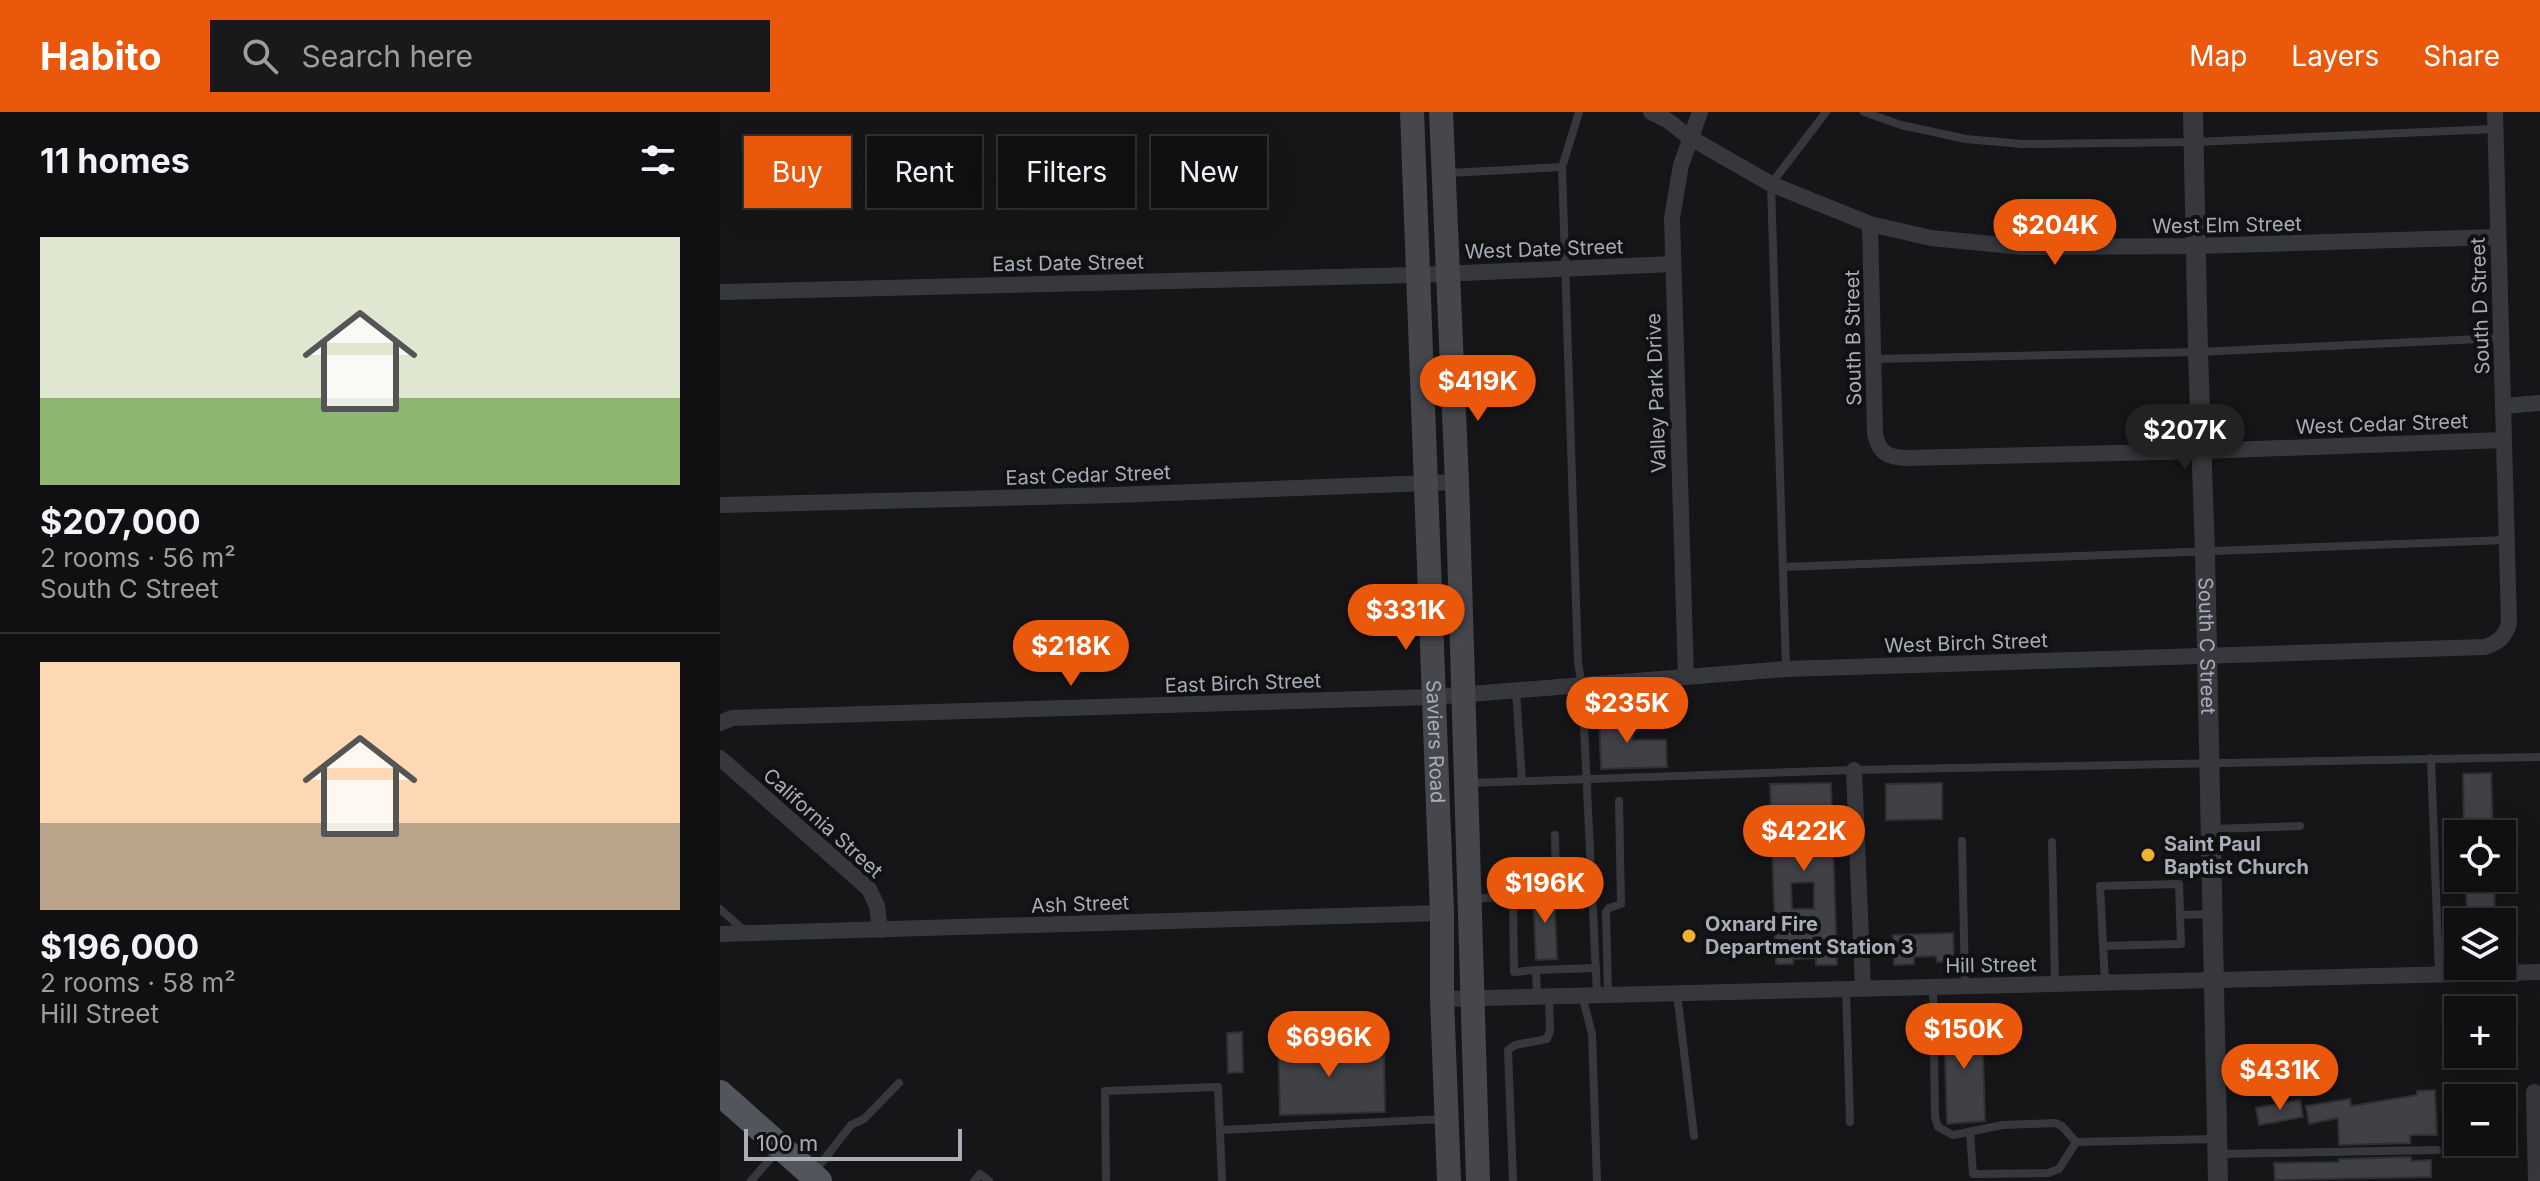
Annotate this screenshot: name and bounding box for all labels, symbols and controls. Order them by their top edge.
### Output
search box [210,20,770,92]
text: Habito [40,33,162,79]
icon: search [238,34,282,78]
text: Search here [302,38,473,74]
text: Map [2189,39,2247,73]
text: Layers [2291,39,2379,73]
text: Share [2423,39,2500,73]
chip: Buy [744,136,851,208]
chip: Rent [867,136,982,208]
chip: Filters [998,136,1135,208]
chip: New [1151,136,1267,208]
icon: filters [636,138,680,182]
text: 11 homes [40,140,190,181]
pin: $204K [1999,199,2111,267]
text: $204K [2011,209,2099,240]
street label: West Elm Street [2152,212,2302,238]
street label: West Date Street [1464,234,1624,264]
street label: South D Street [2466,237,2494,375]
street label: East Date Street [992,250,1145,276]
street label: South B Street [1840,269,1866,406]
icon: home [288,289,432,433]
street label: Valley Park Drive [1641,313,1671,473]
pin: $419K [1422,355,1534,423]
text: $419K [1438,365,1518,396]
pin: $207K [2129,404,2241,472]
street label: West Cedar Street [2295,409,2469,439]
text: $207K [2143,414,2227,445]
street label: East Cedar Street [1005,460,1171,490]
text: $207,000 [40,501,201,542]
text: 2 rooms · 56 m² [40,542,236,573]
text: South C Street [40,573,219,604]
street label: South C Street [2194,577,2220,715]
pin: $331K [1350,584,1462,652]
text: $331K [1366,594,1446,625]
pin: $218K [1015,620,1127,688]
street label: West Birch Street [1884,628,2049,658]
text: $218K [1031,630,1111,661]
street label: East Birch Street [1164,668,1322,698]
pin: $235K [1571,677,1683,745]
street label: Saviers Road [1421,679,1450,804]
text: $235K [1584,687,1670,718]
icon: home [288,714,432,858]
street label: California Street [758,763,888,883]
pin: $422K [1748,805,1860,873]
text: $422K [1761,815,1847,846]
map controls [2444,820,2516,1156]
button: locate [2444,820,2516,892]
place label: Saint Paul Baptist Church [2164,832,2309,879]
marker: Saint Paul Baptist Church [2139,846,2157,864]
pin: $196K [1489,857,1601,925]
text: $196K [1505,867,1585,898]
street label: Ash Street [1030,890,1130,918]
button: layers [2444,908,2516,980]
place label: Oxnard Fire Department Station 3 [1705,912,1914,959]
text: $196,000 [40,926,199,967]
marker: Oxnard Fire Department Station 3 [1680,927,1698,945]
street label: Hill Street [1945,952,2037,978]
text: 2 rooms · 58 m² [40,967,236,998]
button: + [2444,996,2516,1068]
text: Hill Street [40,998,159,1029]
pin: $150K [1908,1003,2020,1071]
pin: $696K [1273,1011,1385,1079]
text: $150K [1923,1013,2005,1044]
text: $696K [1286,1021,1372,1052]
pin: $431K [2224,1044,2336,1112]
text: $431K [2239,1054,2321,1085]
button: − [2444,1084,2516,1156]
scale bar [744,1125,962,1161]
text: 100 m [756,1130,818,1156]

